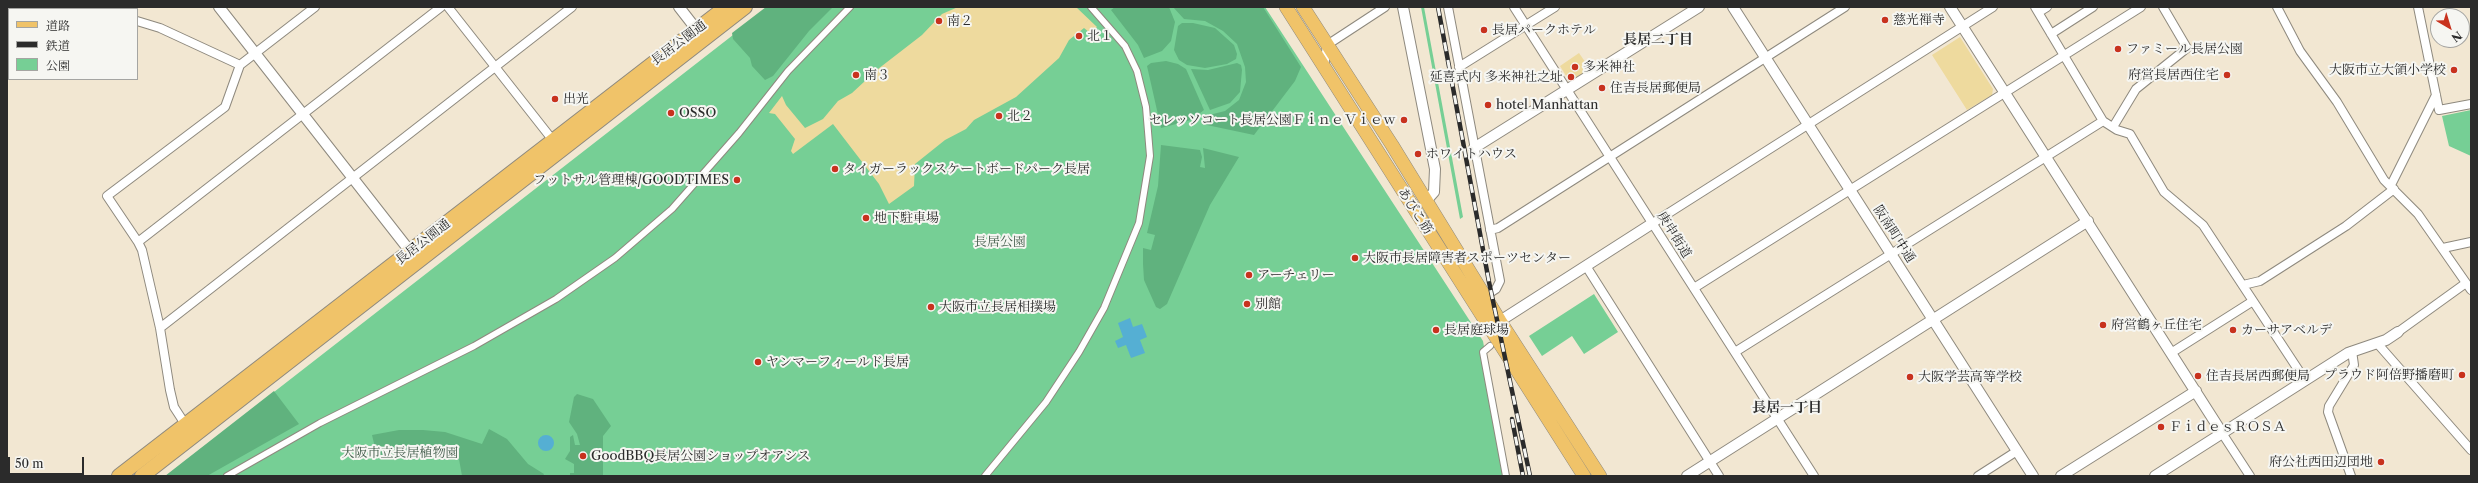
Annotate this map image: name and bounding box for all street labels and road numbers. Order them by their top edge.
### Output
street label: 長居公園通 [648,17,710,69]
street label: あびこ筋 [1394,185,1436,237]
street label: 阪南町中通 [1870,202,1918,266]
street label: 庚申街道 [1654,209,1694,261]
street label: 長居公園通 [393,216,453,268]

